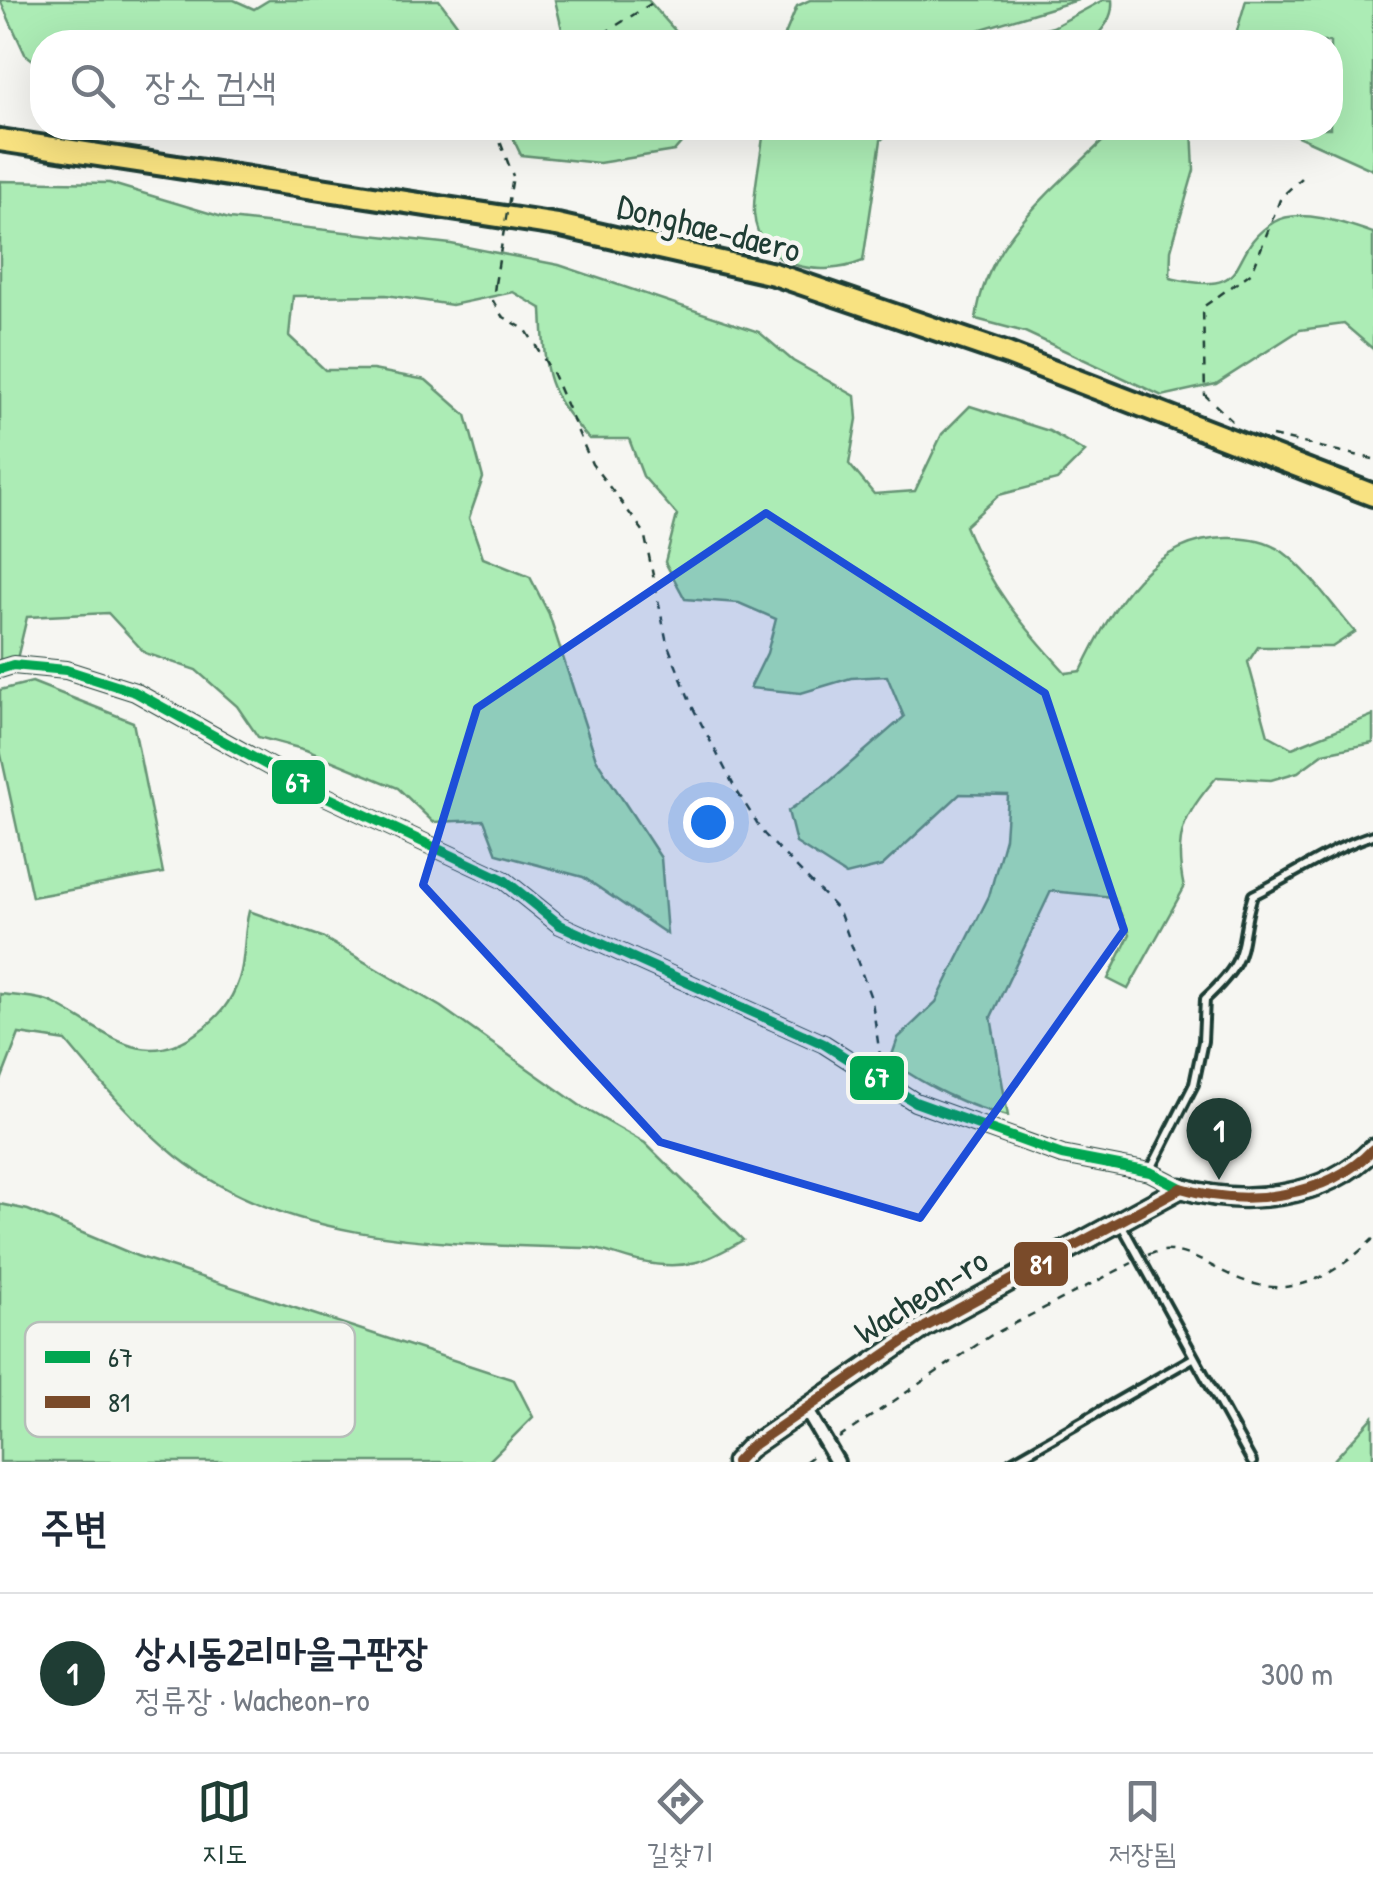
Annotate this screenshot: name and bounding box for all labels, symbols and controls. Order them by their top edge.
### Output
search box [30,30,1343,140]
icon: search [65,58,120,113]
text: 장소 검색 [145,59,276,111]
street label: Donghae-daero [612,182,806,273]
line badge: 67 [270,758,327,806]
text: 67 [285,763,311,801]
your location [683,797,734,848]
line badge: 67 [848,1054,906,1102]
text: 67 [864,1058,890,1096]
pin: 1 [1186,1098,1252,1180]
street label: Wacheon-ro [845,1236,996,1355]
line badge: 81 [1012,1240,1070,1288]
text: 81 [1030,1245,1052,1283]
legend [25,1322,355,1437]
text: 67 [108,1338,133,1376]
text: 81 [108,1383,130,1421]
text: 주변 [40,1498,108,1555]
text: 상시동2리마을구판장 [135,1625,428,1677]
text: 1 [67,1652,78,1695]
text: 300 m [1261,1652,1333,1695]
text: 정류장 · Wacheon-ro [135,1678,370,1721]
tab: 지도 [197,1774,252,1873]
tab: 길찾기 [646,1774,714,1873]
tab: 저장됨 [1108,1774,1176,1873]

